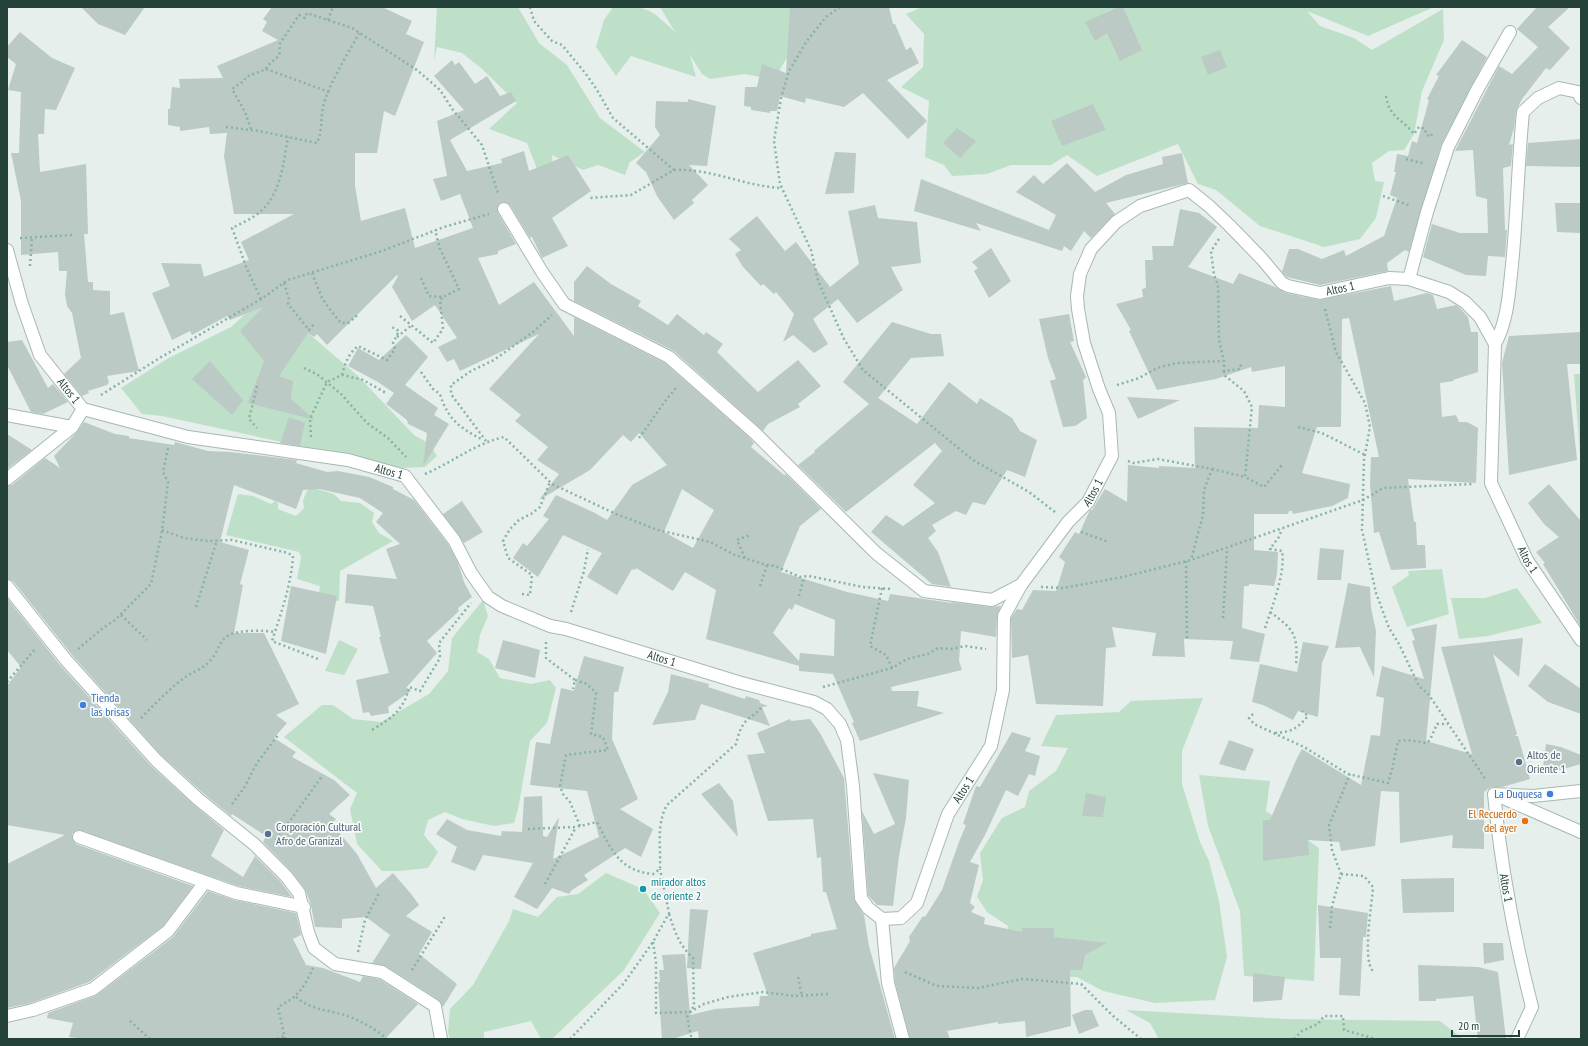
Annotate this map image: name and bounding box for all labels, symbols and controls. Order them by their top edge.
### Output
street label: Altos 1 [1325,278,1356,298]
street label: Altos 1 [54,375,84,407]
street label: Altos 1 [373,460,405,482]
street label: Altos 1 [1080,476,1106,510]
street label: Altos 1 [1515,544,1542,576]
street label: Altos 1 [646,647,678,669]
place label: Tienda las brisas [91,690,129,719]
marker: Tienda las brisas [78,700,88,710]
place label: Altos de Oriente 1 [1527,747,1566,776]
marker: Altos de Oriente 1 [1514,757,1524,767]
street label: Altos 1 [949,773,977,806]
place label: La Duquesa [1494,786,1542,801]
marker: La Duquesa [1545,789,1555,799]
place label: El Recuerdo del ayer [1468,806,1518,835]
marker: El Recuerdo del ayer [1520,816,1530,826]
place label: Corporación Cultural Afro de Granizal [276,819,361,848]
marker: Corporación Cultural Afro de Granizal [263,829,273,839]
street label: Altos 1 [1497,872,1516,903]
place label: mirador altos de oriente 2 [651,874,706,903]
marker: mirador altos de oriente 2 [638,884,648,894]
scale bar [1452,1012,1519,1038]
text: 20 m [1458,1018,1479,1033]

